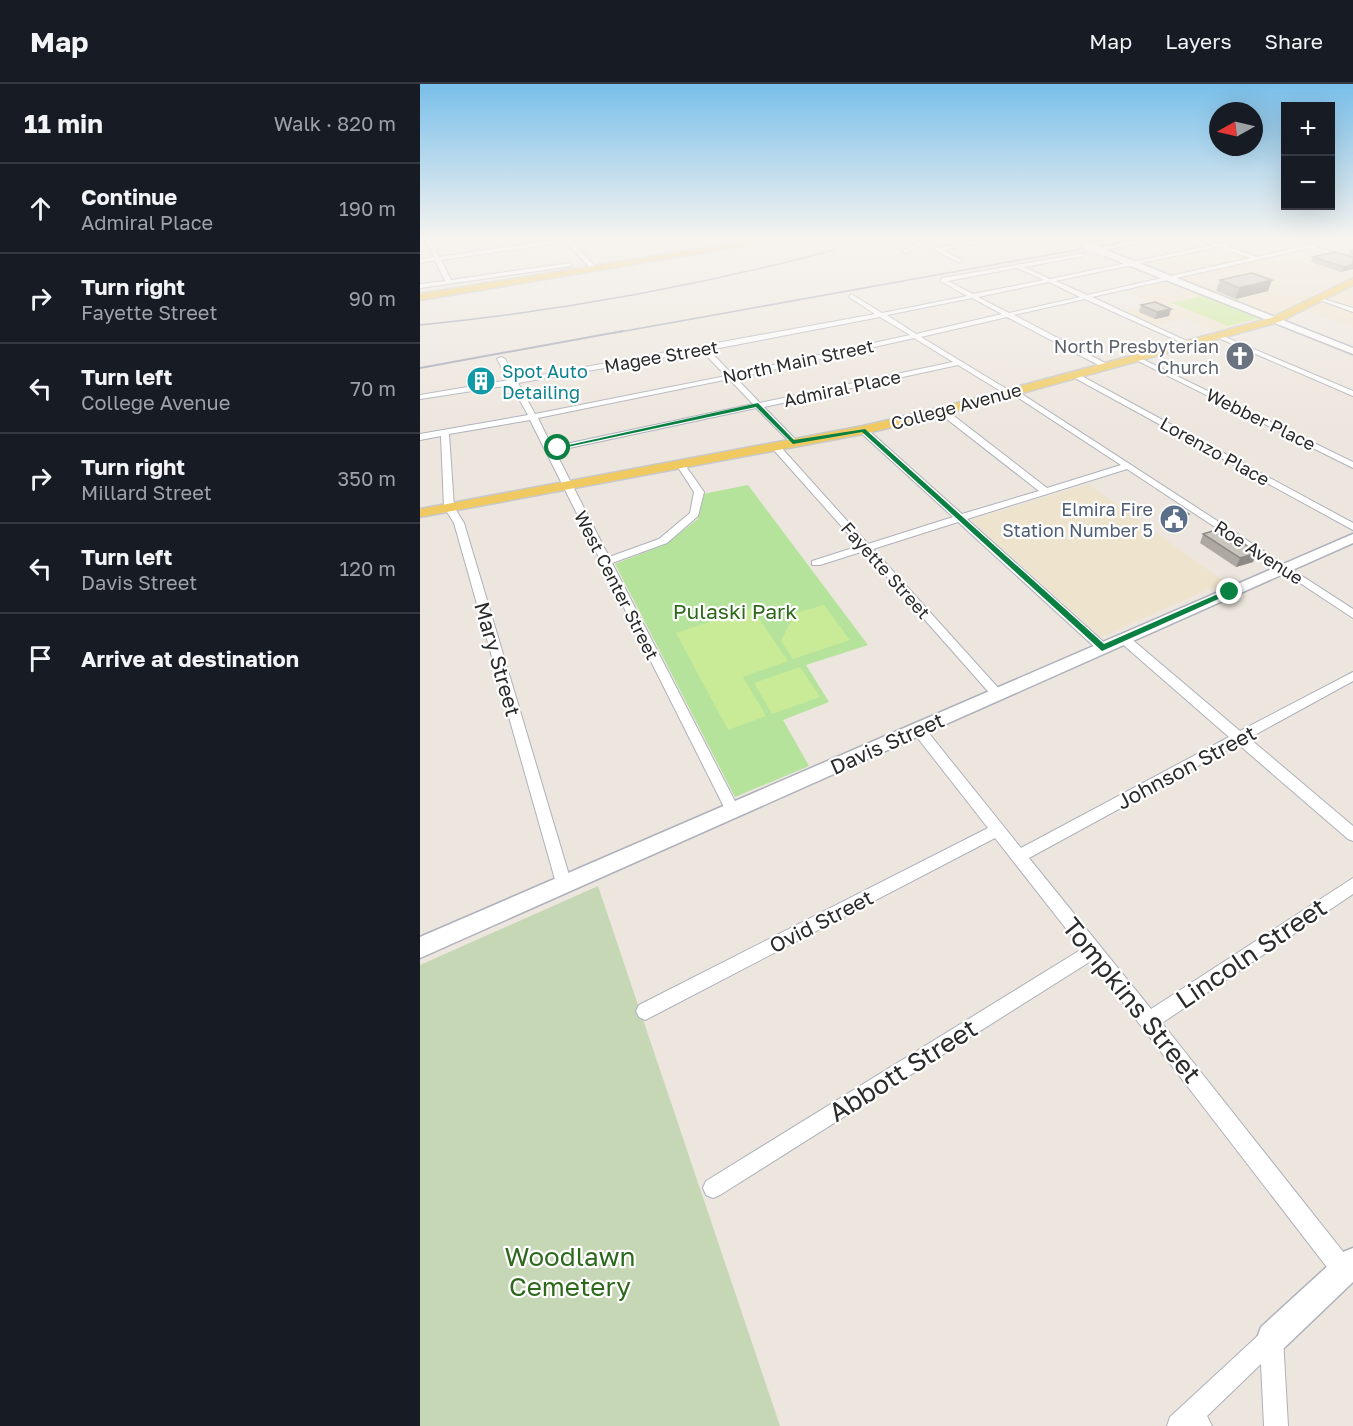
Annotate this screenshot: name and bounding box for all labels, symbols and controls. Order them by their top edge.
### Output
text: Map [30,25,88,58]
text: Map [1089,28,1132,54]
text: Layers [1165,28,1232,54]
text: Share [1265,28,1323,54]
north arrow [1209,102,1263,156]
map controls [1281,102,1335,210]
button: + [1281,102,1335,156]
text: 11 min [24,108,103,139]
text: Walk · 820 m [274,111,396,135]
button: − [1281,156,1335,210]
text: Continue [81,183,177,210]
icon: ahead [24,192,57,225]
text: 190 m [339,196,396,220]
text: Admiral Place [81,210,213,234]
text: Turn right [81,273,185,300]
icon: right [24,282,57,315]
text: 90 m [349,286,396,310]
text: Fayette Street [81,300,217,324]
street label: North Main Street [720,334,876,388]
street label: Magee Street [602,335,720,377]
place label: North Presbyterian Church [1054,335,1219,378]
church icon: North Presbyterian Church [1224,340,1256,372]
place label: Spot Auto Detailing [502,360,588,403]
text: Turn left [81,363,172,390]
building icon: Spot Auto Detailing [465,365,497,397]
street label: Admiral Place [782,365,902,411]
icon: left [24,372,57,405]
text: 70 m [350,376,396,400]
street label: College Avenue [888,378,1024,434]
street label: Webber Place [1203,383,1319,455]
text: College Avenue [81,390,230,414]
street label: Lorenzo Place [1156,412,1274,490]
route start [544,434,570,460]
text: Turn right [81,453,185,480]
icon: right [24,462,57,495]
text: 350 m [338,466,396,490]
text: Millard Street [81,480,212,504]
place label: Elmira Fire Station Number 5 [1002,498,1153,541]
public building icon: Elmira Fire Station Number 5 [1158,503,1190,535]
street label: West Center Street [570,507,664,663]
street label: Roe Avenue [1211,515,1307,589]
street label: Fayette Street [837,517,935,623]
text: Turn left [81,543,172,570]
icon: left [24,552,57,585]
text: 120 m [340,556,396,580]
text: Davis Street [81,570,197,594]
route end [1216,578,1242,604]
park label: Pulaski Park [673,598,797,624]
street label: Mary Street [469,599,527,719]
icon: arrive [24,642,57,675]
text: Arrive at destination [81,645,299,672]
street label: Davis Street [826,706,948,780]
street label: Johnson Street [1112,719,1260,815]
street label: Ovid Street [765,884,877,958]
street label: Lincoln Street [1170,891,1332,1015]
street label: Tompkins Street [1056,911,1208,1089]
street label: Abbott Street [823,1012,983,1128]
park label: Woodlawn Cemetery [505,1241,635,1302]

